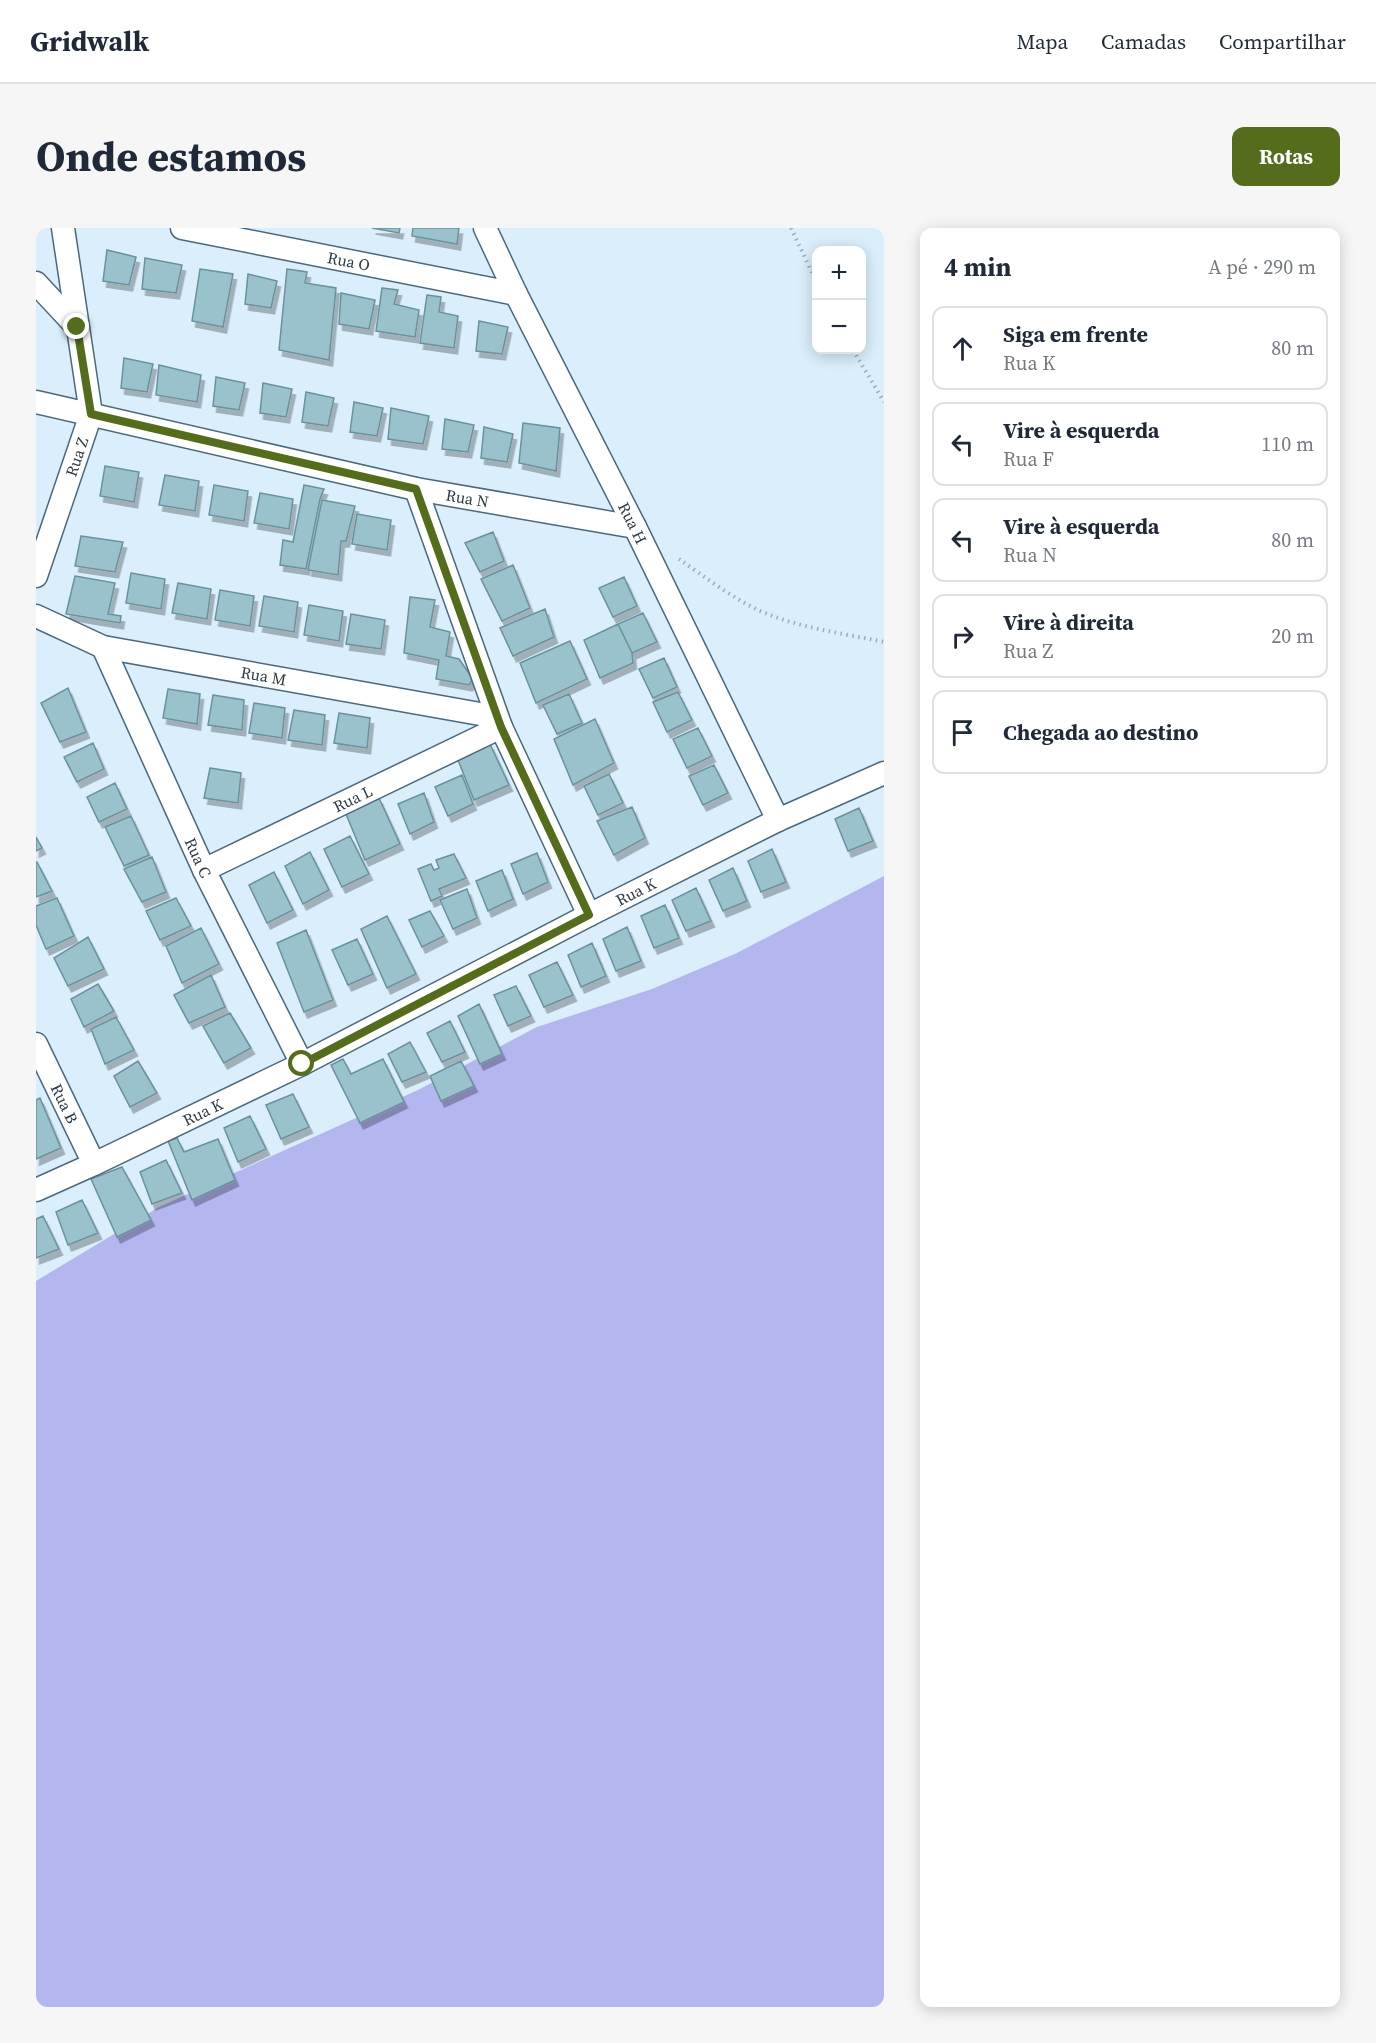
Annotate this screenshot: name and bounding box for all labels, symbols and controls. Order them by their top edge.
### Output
text: Gridwalk [30,22,149,60]
text: Mapa [1016,27,1068,56]
text: Camadas [1101,27,1186,56]
text: Compartilhar [1219,27,1346,56]
text: Onde estamos [36,127,306,185]
button: Rotas [1232,127,1340,186]
street label: Rua O [326,246,372,276]
map controls [812,246,866,354]
button: + [812,246,866,300]
text: 4 min [944,249,1011,285]
text: A pé · 290 m [1208,253,1316,281]
button: − [812,300,866,354]
route end [63,313,89,339]
text: Siga em frente [1003,319,1148,349]
icon: ahead [946,332,979,365]
text: 80 m [1271,334,1314,362]
text: Rua K [1003,349,1056,377]
text: Vire à esquerda [1003,415,1159,445]
icon: left [946,428,979,461]
text: 110 m [1261,430,1314,458]
street label: Rua Z [60,434,93,479]
text: Rua F [1003,445,1054,473]
street label: Rua N [444,483,491,512]
street label: Rua H [613,498,653,548]
text: Vire à esquerda [1003,511,1159,541]
icon: left [946,524,979,557]
text: 80 m [1271,526,1314,554]
text: Rua N [1003,541,1057,569]
text: Vire à direita [1003,607,1134,637]
icon: right [946,620,979,653]
text: 20 m [1271,622,1314,650]
text: Rua Z [1003,637,1053,665]
street label: Rua M [239,661,288,690]
icon: arrive [946,716,979,749]
text: Chegada ao destino [1003,717,1198,747]
street label: Rua L [329,780,376,817]
street label: Rua C [180,834,217,881]
street label: Rua K [612,872,660,911]
route start [288,1050,314,1076]
street label: Rua B [46,1080,84,1127]
street label: Rua K [179,1093,227,1131]

